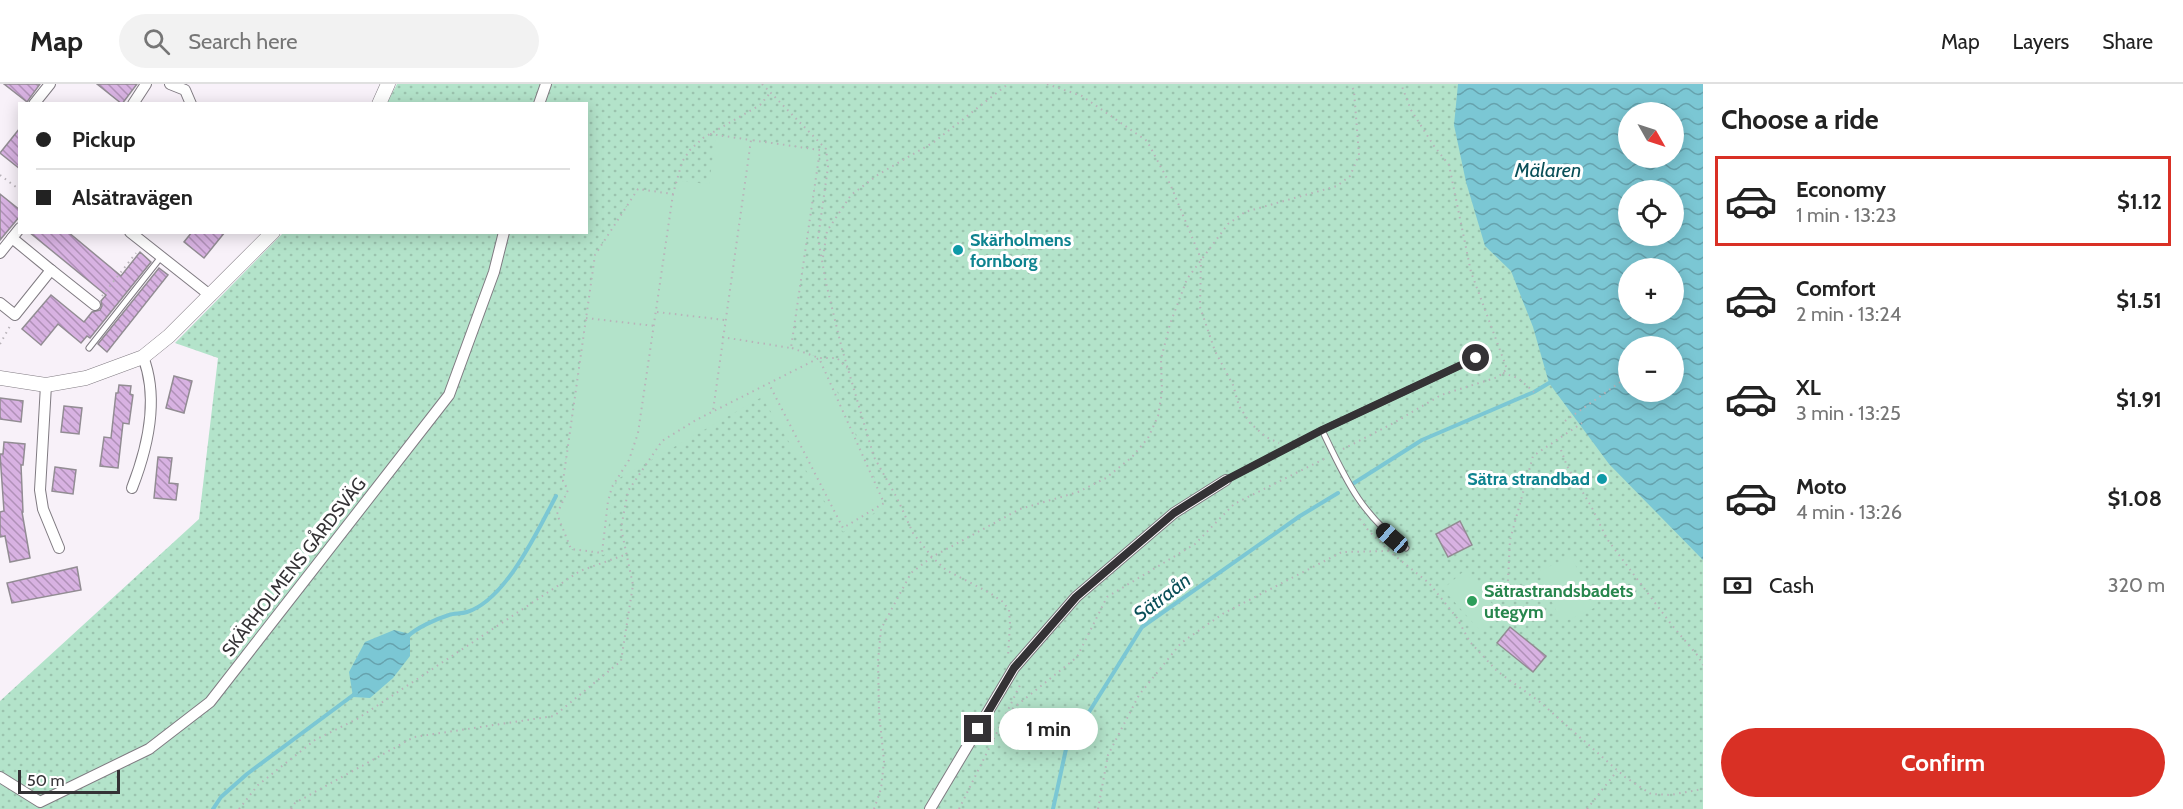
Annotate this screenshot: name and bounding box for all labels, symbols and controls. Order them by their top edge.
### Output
search box [119,14,539,68]
text: Map [30,24,83,58]
icon: search [140,25,173,58]
text: Search here [188,28,297,55]
text: Map [1941,29,1980,54]
text: Layers [2013,29,2069,54]
text: Share [2102,29,2153,54]
north arrow [1618,102,1684,168]
map controls [1618,102,1684,402]
text: Choose a ride [1721,103,1879,136]
text: Pickup [72,126,136,153]
water label: Mälaren [1514,158,1581,182]
icon: car [1724,174,1778,228]
text: Economy [1796,176,1886,203]
button: locate [1618,180,1684,246]
text: Alsätravägen [72,184,193,211]
text: $1.12 [2117,188,2162,215]
text: 1 min · 13:23 [1796,203,1897,227]
place label: Skärholmens fornborg [970,229,1072,272]
marker: Skärholmens fornborg [951,243,965,257]
button: + [1618,258,1684,324]
icon: car [1724,273,1778,327]
text: Comfort [1796,275,1875,302]
text: $1.51 [2116,287,2162,314]
text: 2 min · 13:24 [1796,302,1901,326]
button: − [1618,336,1684,402]
route start [1462,344,1489,371]
icon: car [1724,372,1778,426]
text: XL [1796,374,1821,401]
text: $1.91 [2116,386,2162,413]
text: 3 min · 13:25 [1796,401,1901,425]
place label: Sätra strandbad [1467,468,1590,490]
icon: car [1724,471,1778,525]
marker: Sätra strandbad [1595,472,1609,486]
street label: SKÄRHOLMENS GÅRDSVÄG [217,473,371,661]
text: Moto [1796,473,1847,500]
text: $1.08 [2108,485,2162,512]
text: 4 min · 13:26 [1796,500,1902,524]
car [1373,519,1411,557]
water label: Sätraån [1129,568,1195,626]
icon: cash [1721,569,1754,602]
text: Cash [1769,572,1814,599]
text: 320 m [2108,573,2165,597]
place label: Sätrastrandsbadets utegym [1484,580,1634,623]
marker: Sätrastrandsbadets utegym [1465,594,1479,608]
callout: 1 min [999,708,1098,750]
route end [964,715,991,742]
text: 1 min [1026,717,1071,741]
button: Confirm [1721,728,2165,797]
scale bar [18,767,120,794]
text: 50 m [27,771,64,790]

